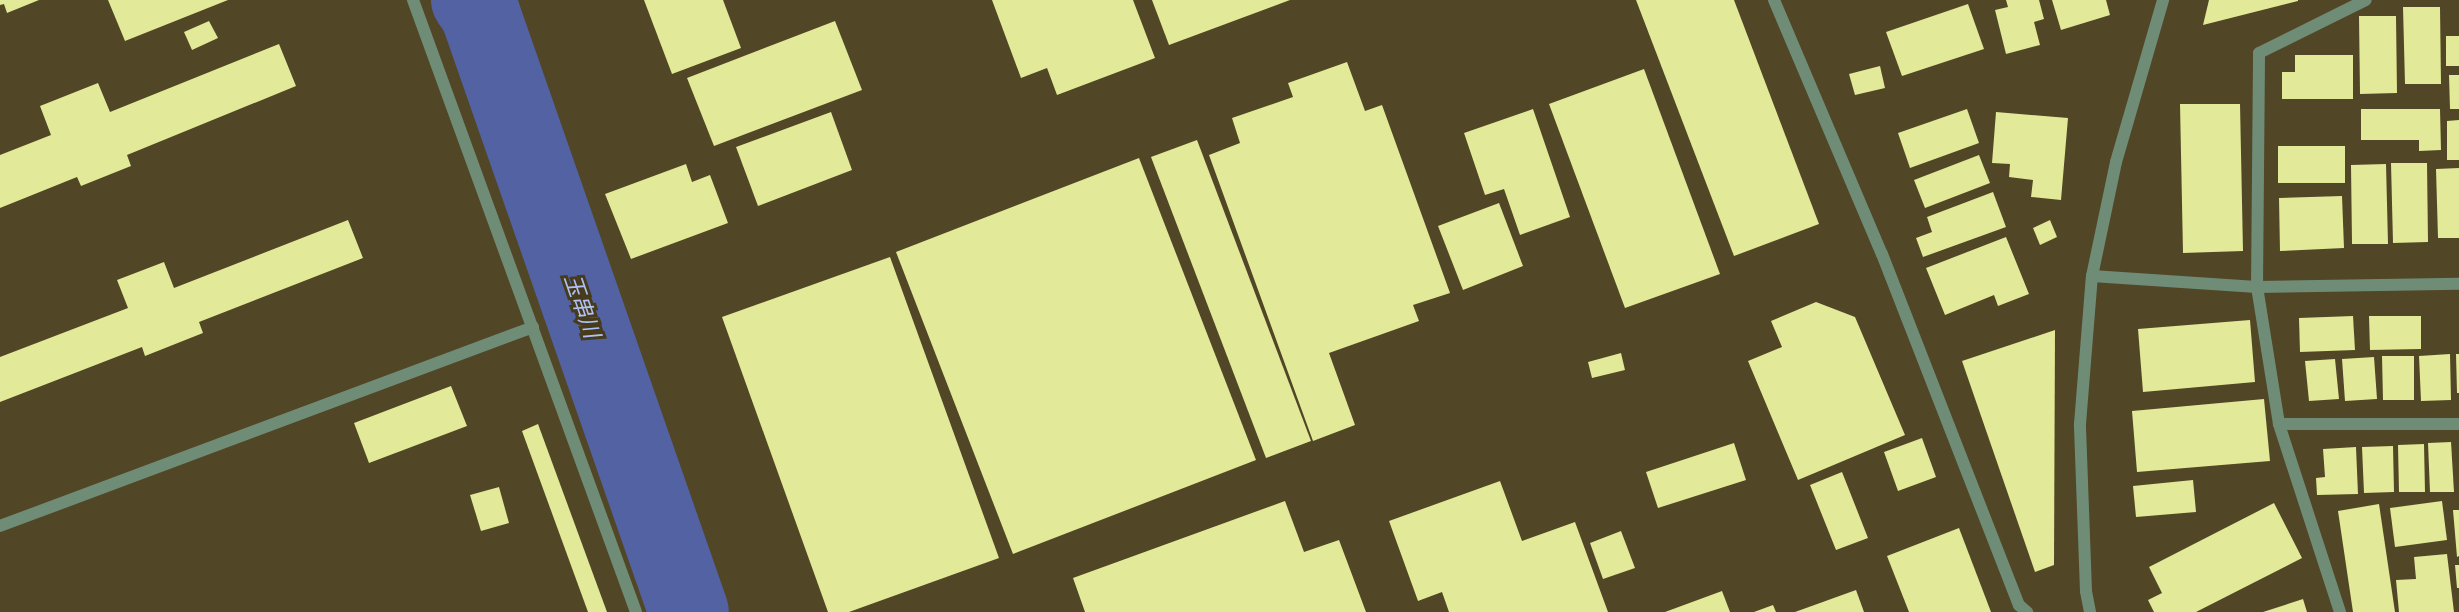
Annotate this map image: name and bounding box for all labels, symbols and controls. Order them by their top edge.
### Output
water label: 玉串川 [559,271,605,341]

